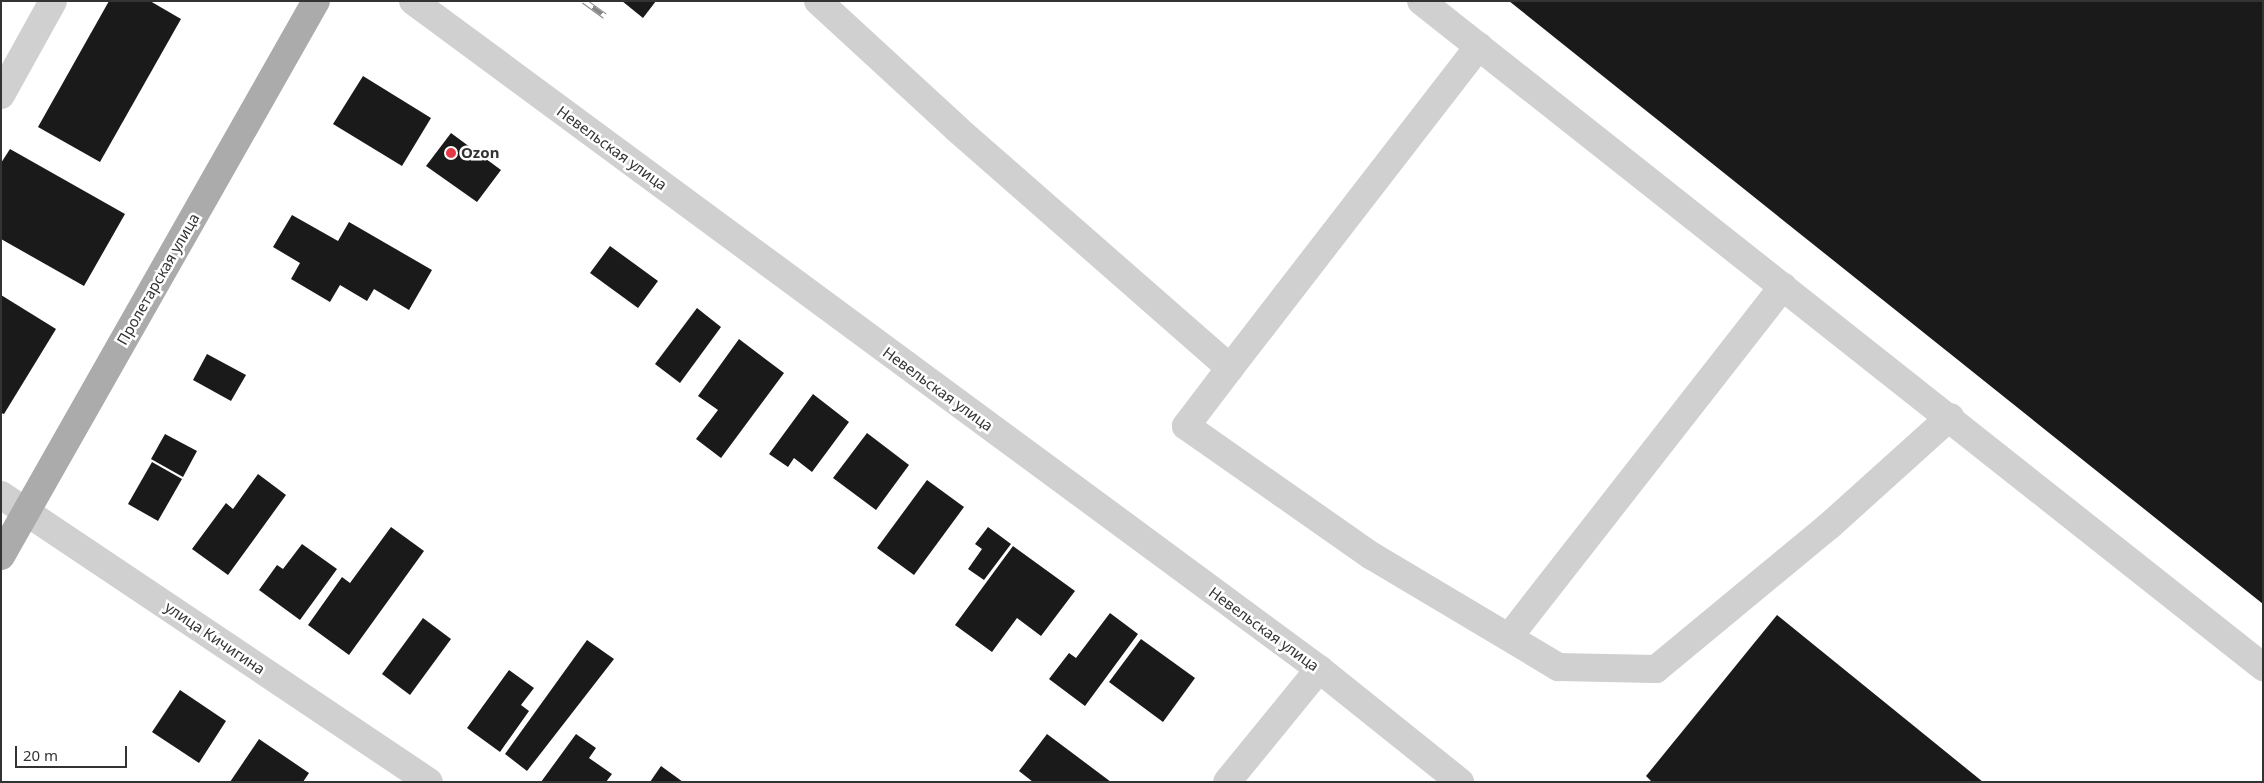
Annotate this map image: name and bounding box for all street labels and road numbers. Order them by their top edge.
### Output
street label: Невельская улица [553,102,671,194]
street label: Пролетарская улица [113,210,203,348]
street label: Невельская улица [879,343,997,435]
street label: Невельская улица [1205,583,1323,675]
street label: улица Кичигина [162,598,268,678]

